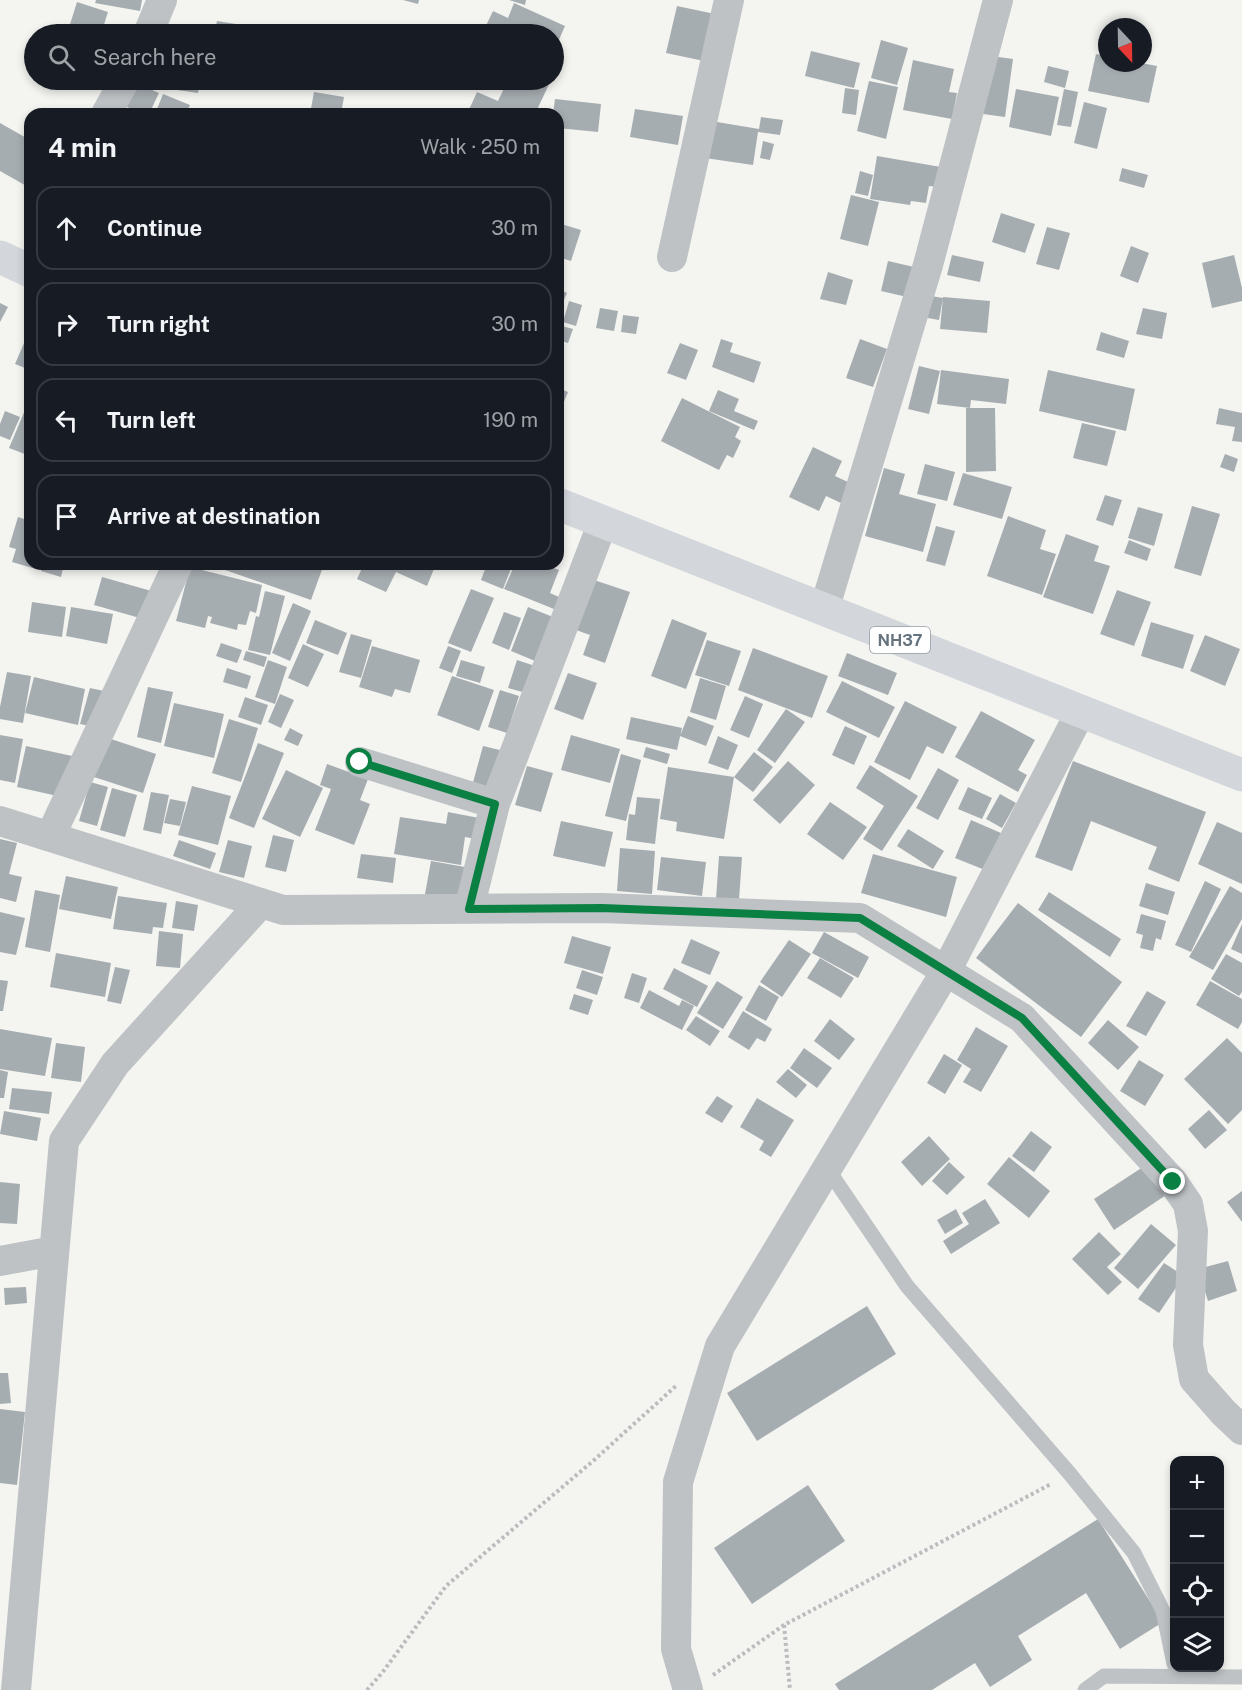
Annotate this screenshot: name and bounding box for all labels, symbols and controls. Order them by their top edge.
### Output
north arrow [1098,18,1152,72]
search box [24,24,564,90]
icon: search [45,41,78,74]
text: Search here [93,44,217,70]
text: 4 min [48,132,117,163]
text: Walk · 250 m [420,135,540,159]
icon: ahead [50,212,83,245]
text: Continue [107,215,202,241]
text: 30 m [491,216,538,240]
icon: right [50,308,83,341]
text: Turn right [107,311,210,337]
text: 30 m [491,312,538,336]
icon: left [50,404,83,437]
text: Turn left [107,407,196,433]
text: 190 m [483,408,538,432]
icon: arrive [50,500,83,533]
text: Arrive at destination [107,503,320,529]
road number: NH37 [870,627,930,653]
route start [346,748,372,774]
route end [1159,1168,1185,1194]
map controls [1170,1456,1224,1672]
button: + [1170,1456,1224,1510]
button: − [1170,1510,1224,1564]
button: locate [1170,1564,1224,1618]
button: layers [1170,1618,1224,1672]

